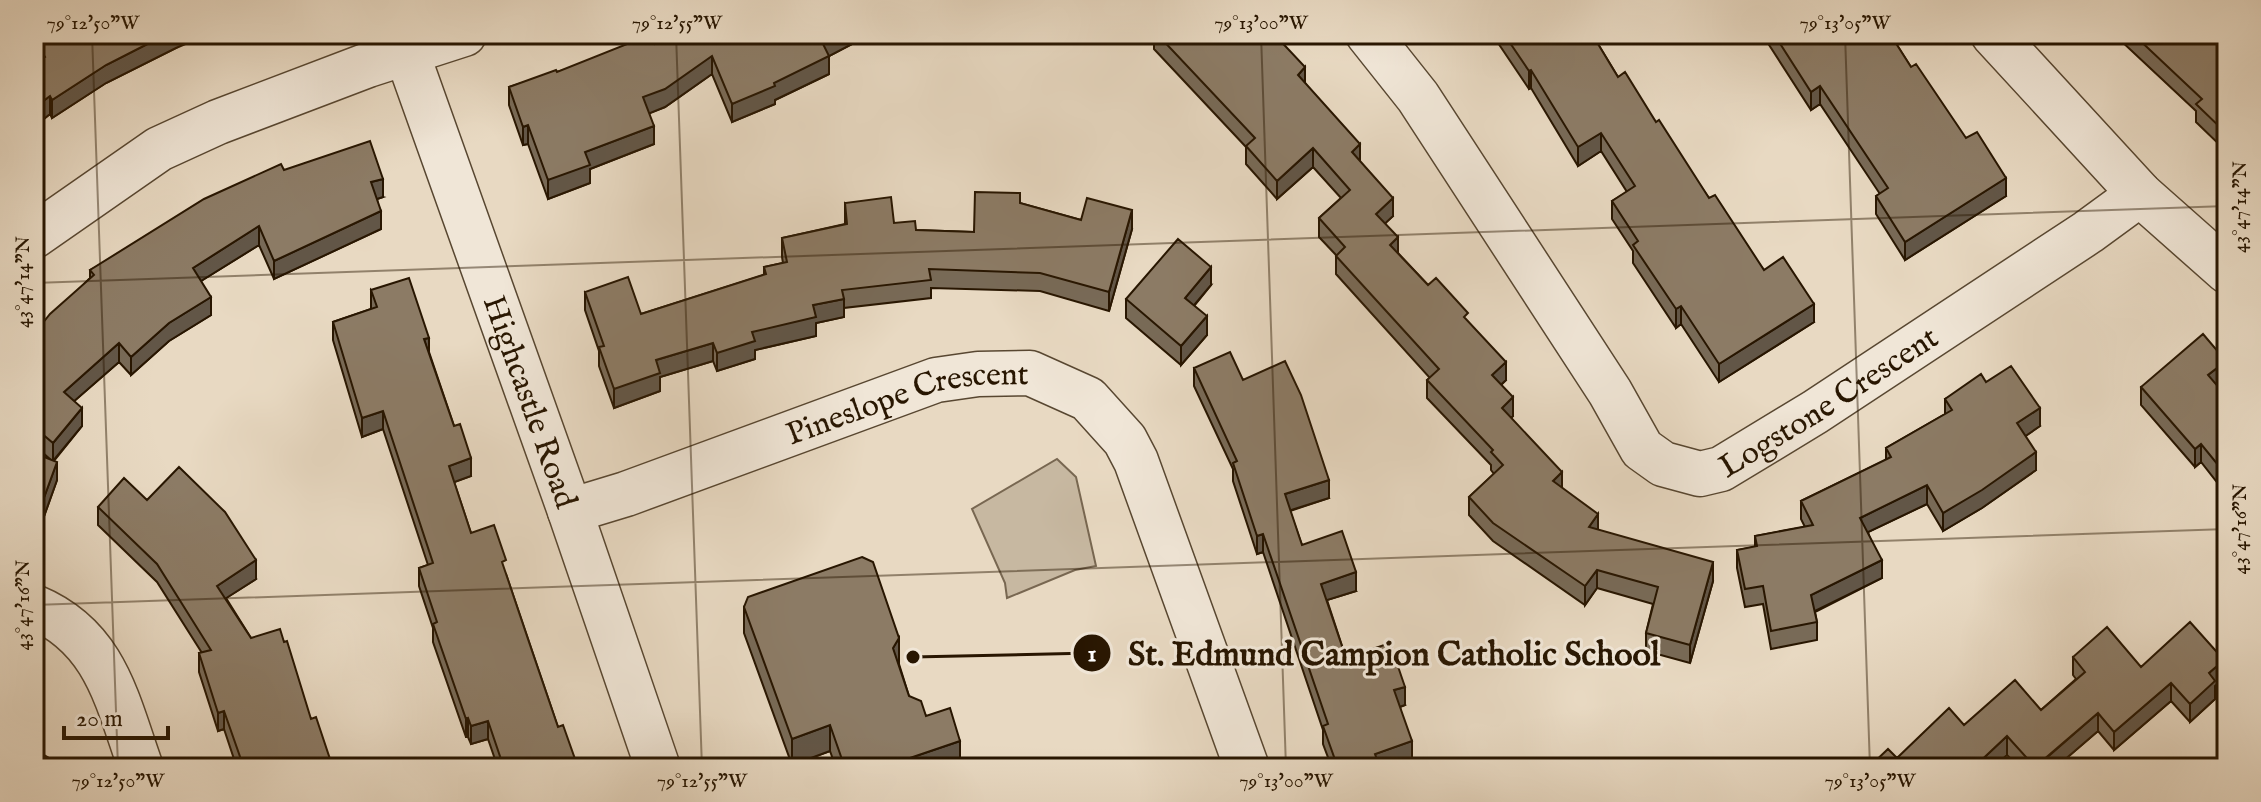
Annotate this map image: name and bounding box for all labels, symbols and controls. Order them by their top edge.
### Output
text: 79°12'50"W [47,11,140,36]
text: 79°12'55"W [632,11,723,36]
text: 79°13'00"W [1214,11,1309,36]
text: 79°13'05"W [1800,11,1891,36]
text: 43°47'14"N [2228,161,2253,253]
text: 43°47'14"N [11,236,36,328]
street label: Highcastle Road [472,290,586,515]
street label: Logstone Crescent [1712,318,1947,489]
street label: Pineslope Crescent [781,355,1029,456]
text: 43°47'16"N [2228,484,2253,574]
text: 43°47'16"N [11,560,36,650]
callout: St. Edmund Campion Catholic School [1072,624,1676,682]
text: St. Edmund Campion Catholic School [1128,634,1661,677]
text: 1 [1088,639,1097,670]
scale bar [64,690,168,740]
text: 20 m [76,704,123,735]
text: 79°12'50"W [72,769,165,794]
text: 79°12'55"W [657,769,748,794]
text: 79°13'00"W [1239,769,1334,794]
text: 79°13'05"W [1825,769,1916,794]

